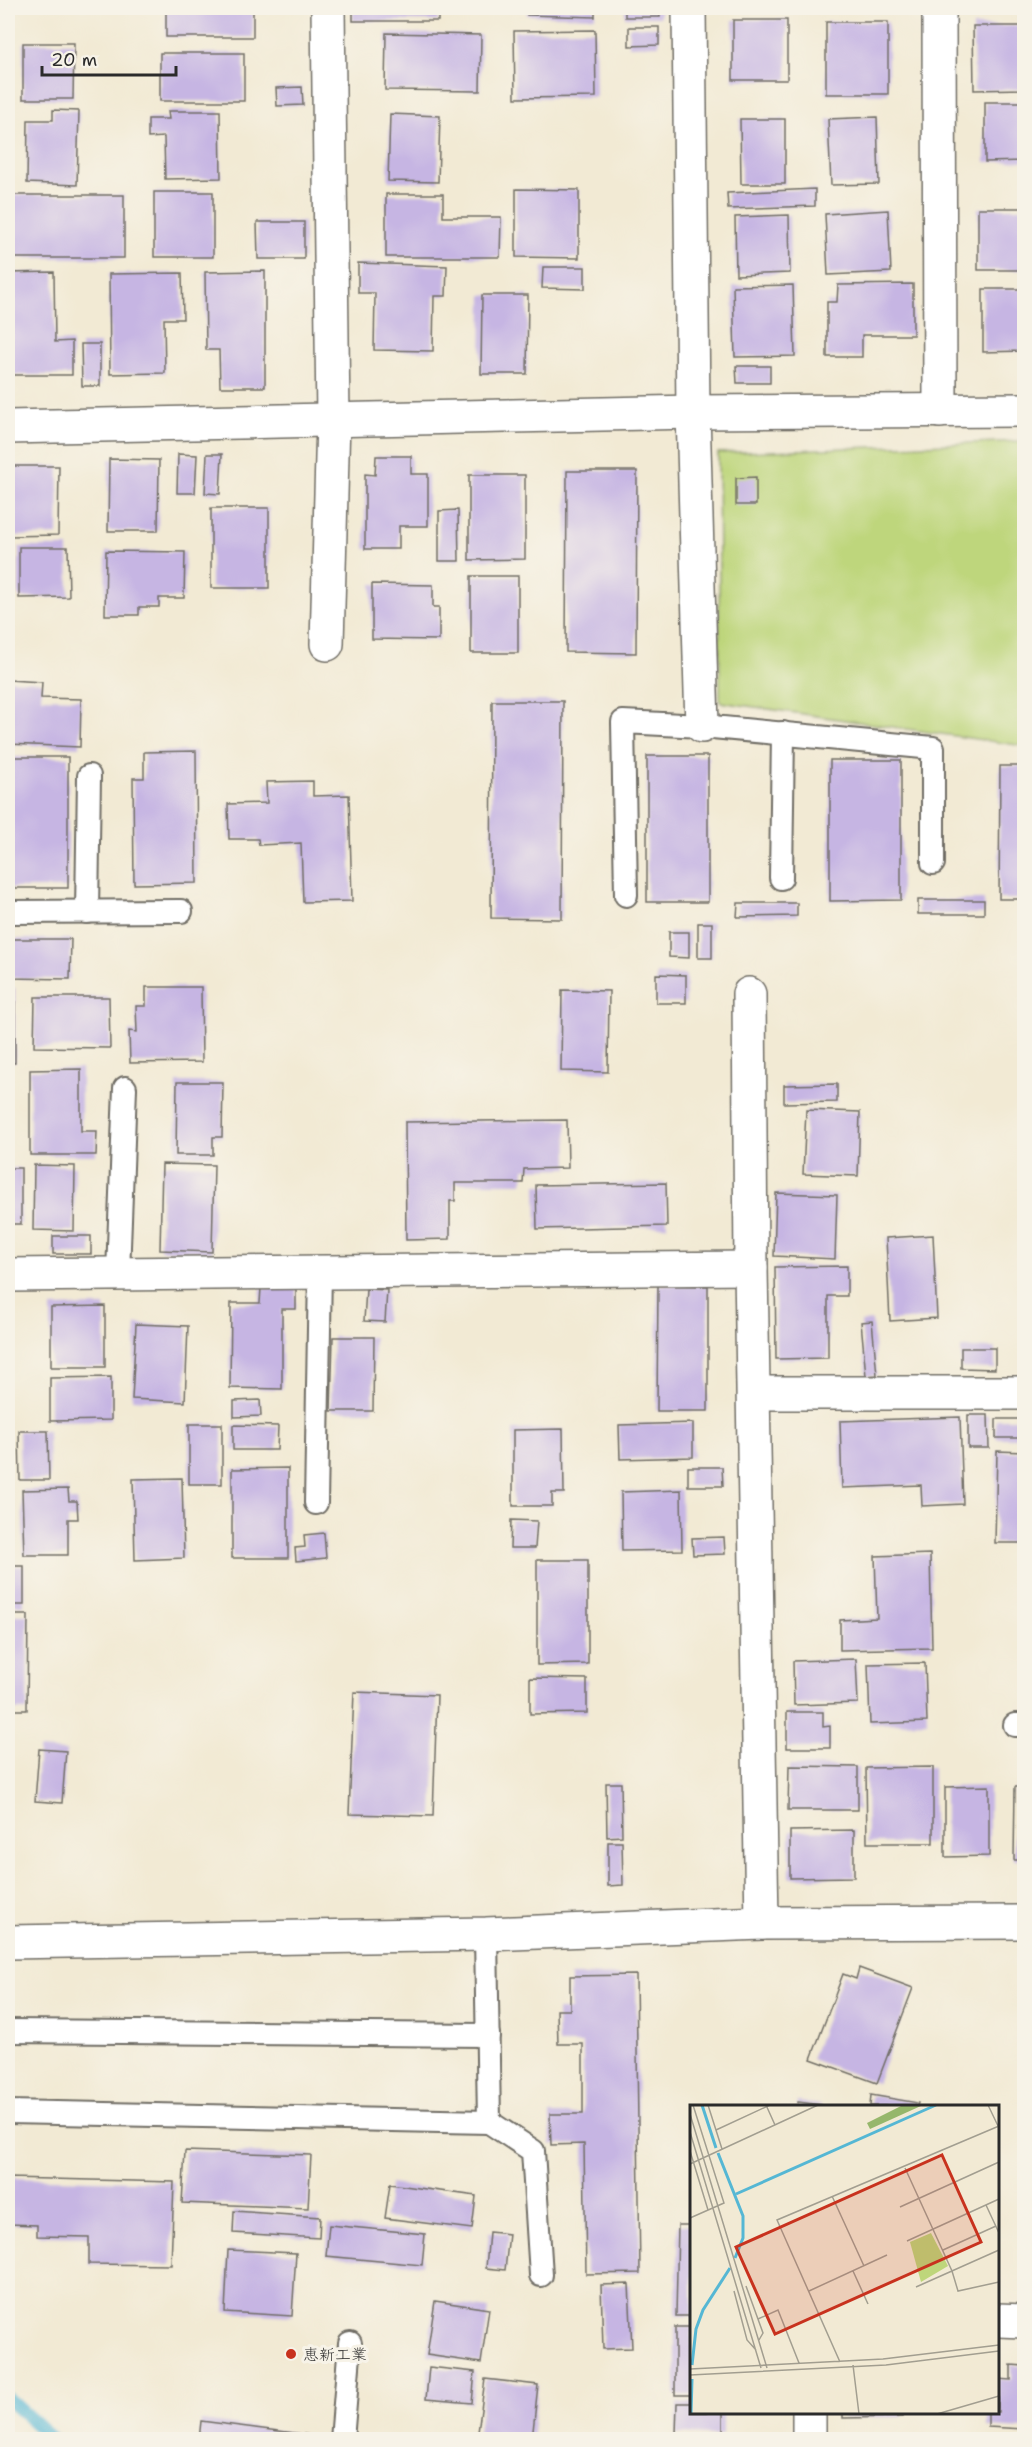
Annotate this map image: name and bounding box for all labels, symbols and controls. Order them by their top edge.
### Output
scale bar [42,39,176,77]
text: 20 m [51,48,97,72]
inset map [690,2105,999,2414]
place label: 恵新工業 [303,2344,367,2365]
marker: 恵新工業 [284,2347,298,2361]

